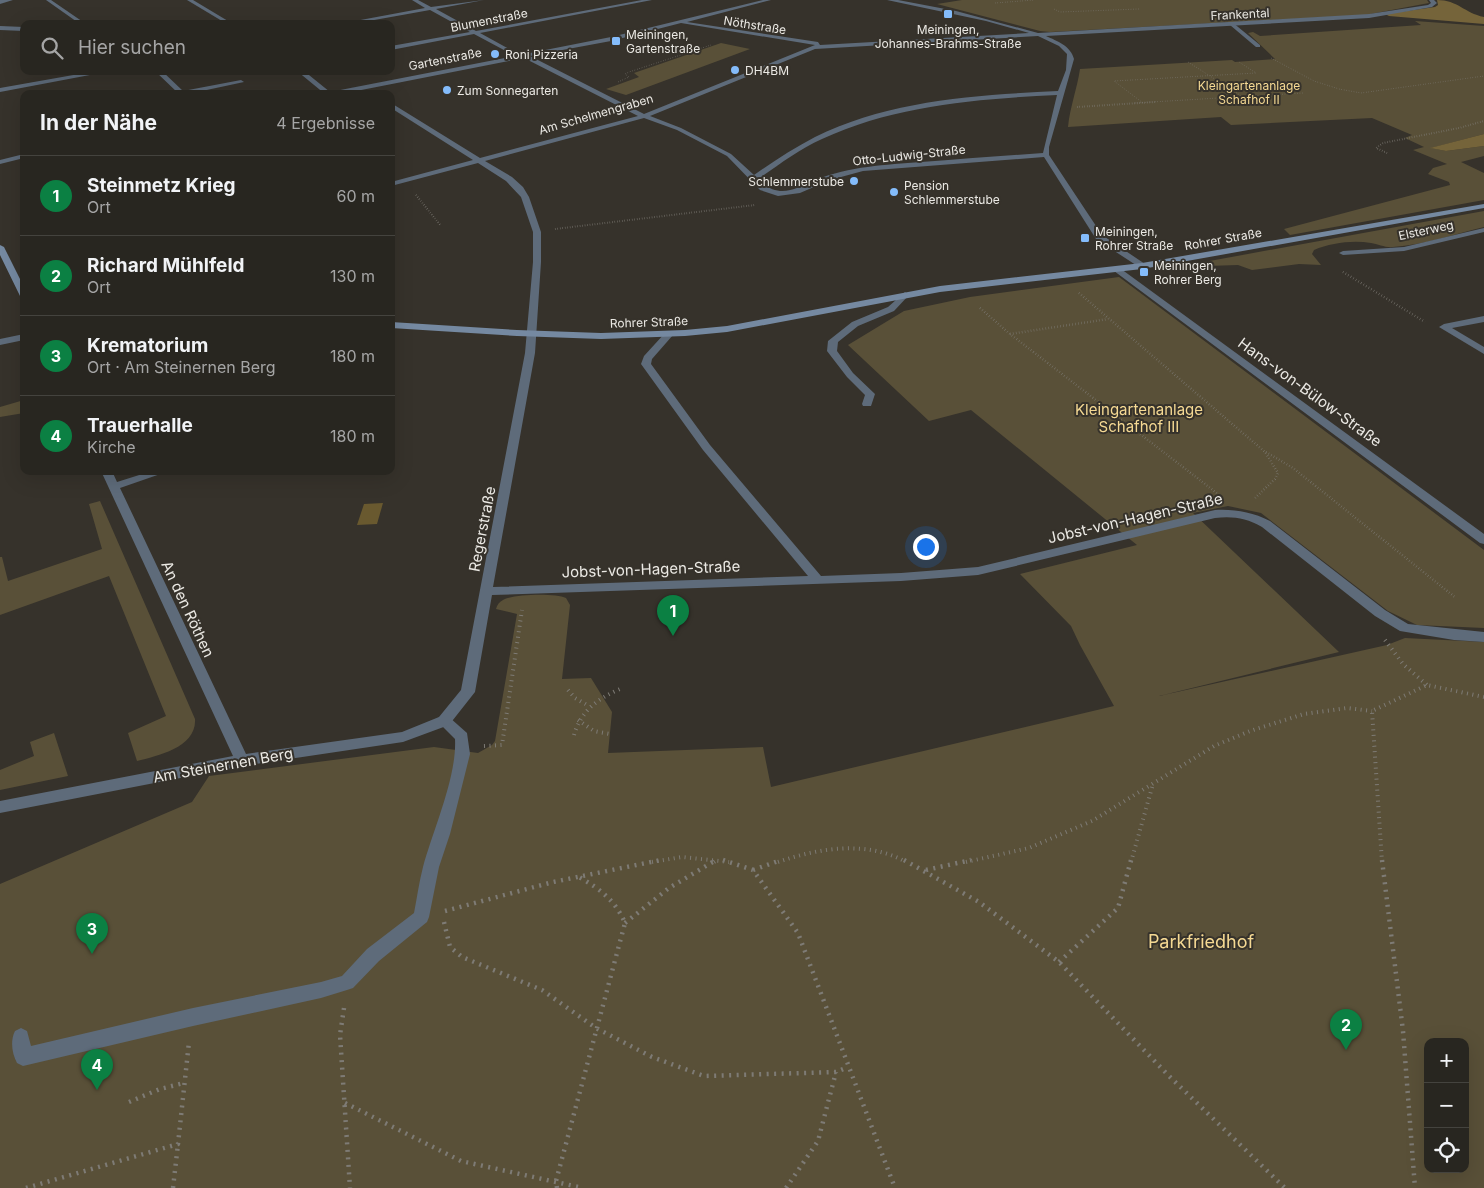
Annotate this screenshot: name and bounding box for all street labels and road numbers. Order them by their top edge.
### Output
street label: Blumenstraße [449,5,529,35]
street label: Frankental [1210,5,1270,23]
street label: Nöthstraße [723,13,787,37]
street label: Gartenstraße [407,45,483,73]
street label: Am Schelmengraben [537,90,655,138]
street label: Otto-Ludwig-Straße [852,142,966,168]
street label: Elsterweg [1397,217,1455,243]
street label: Rohrer Straße [1183,225,1263,253]
street label: Rohrer Straße [610,313,688,331]
street label: Hans-von-Bülow-Straße [1234,333,1386,451]
street label: Regerstraße [464,485,500,573]
street label: Jobst-von-Hagen-Straße [1046,489,1224,547]
street label: Jobst-von-Hagen-Straße [561,556,741,582]
street label: An den Röthen [157,558,219,660]
street label: Am Steinernen Berg [152,743,294,787]

